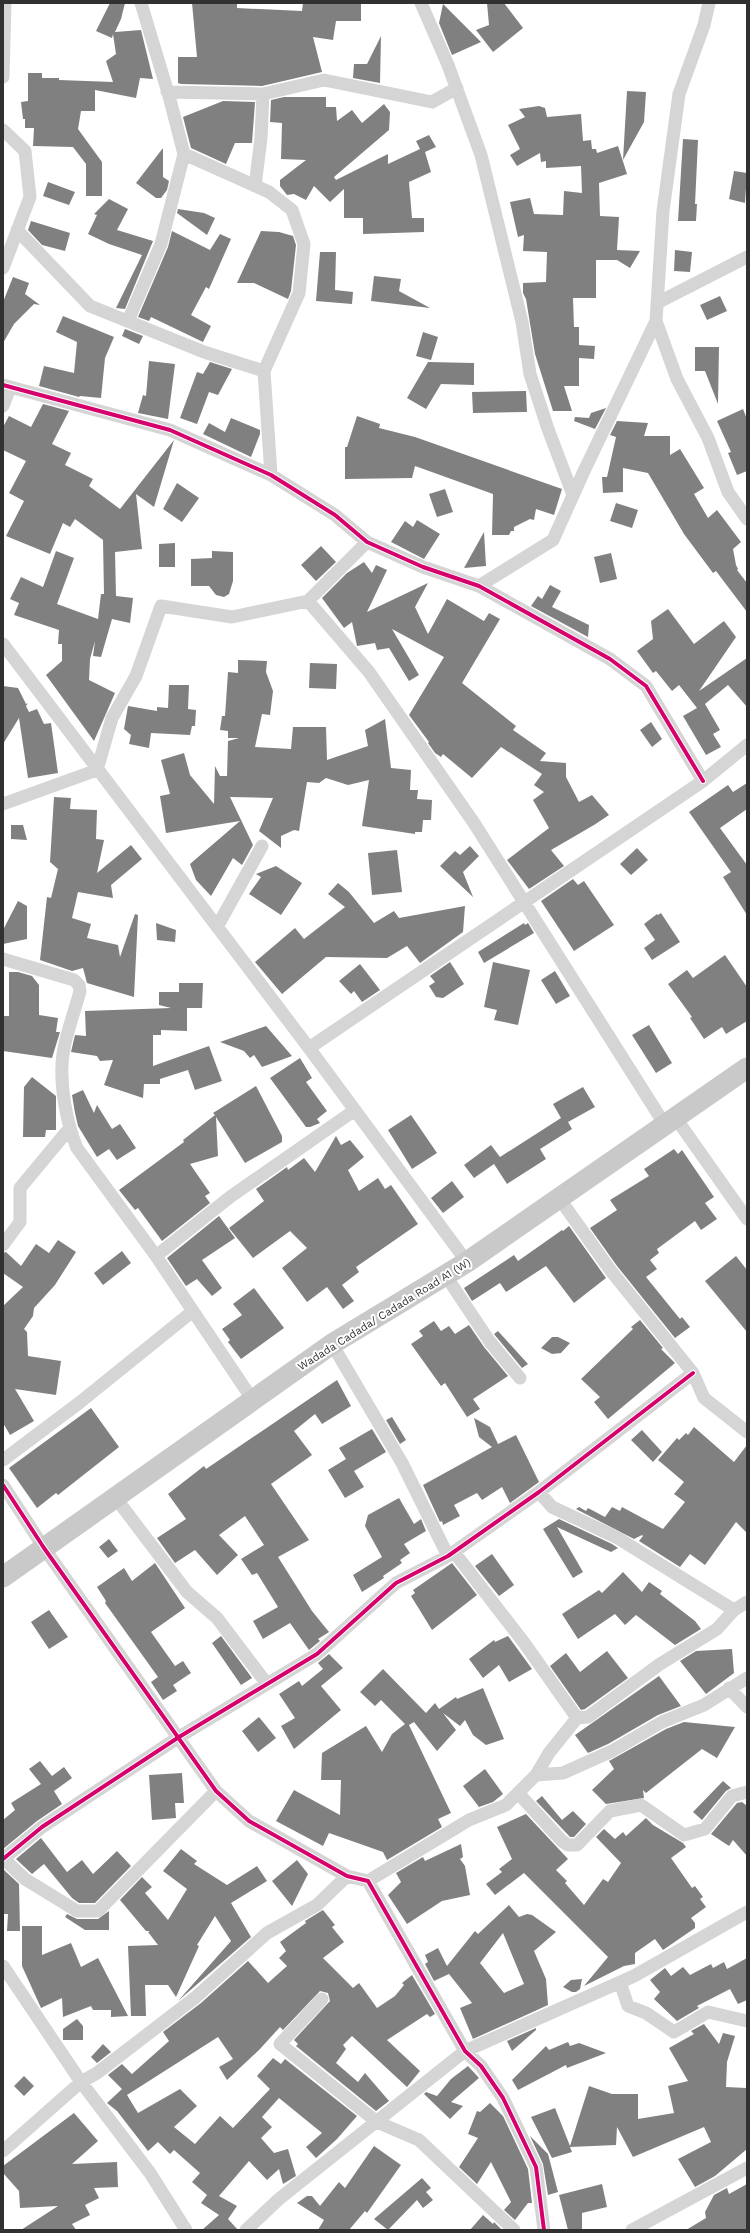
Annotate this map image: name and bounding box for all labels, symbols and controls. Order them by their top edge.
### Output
street label: Wadada Cadada/ Cadada Road A1 (W) [296,1256,473,1373]

